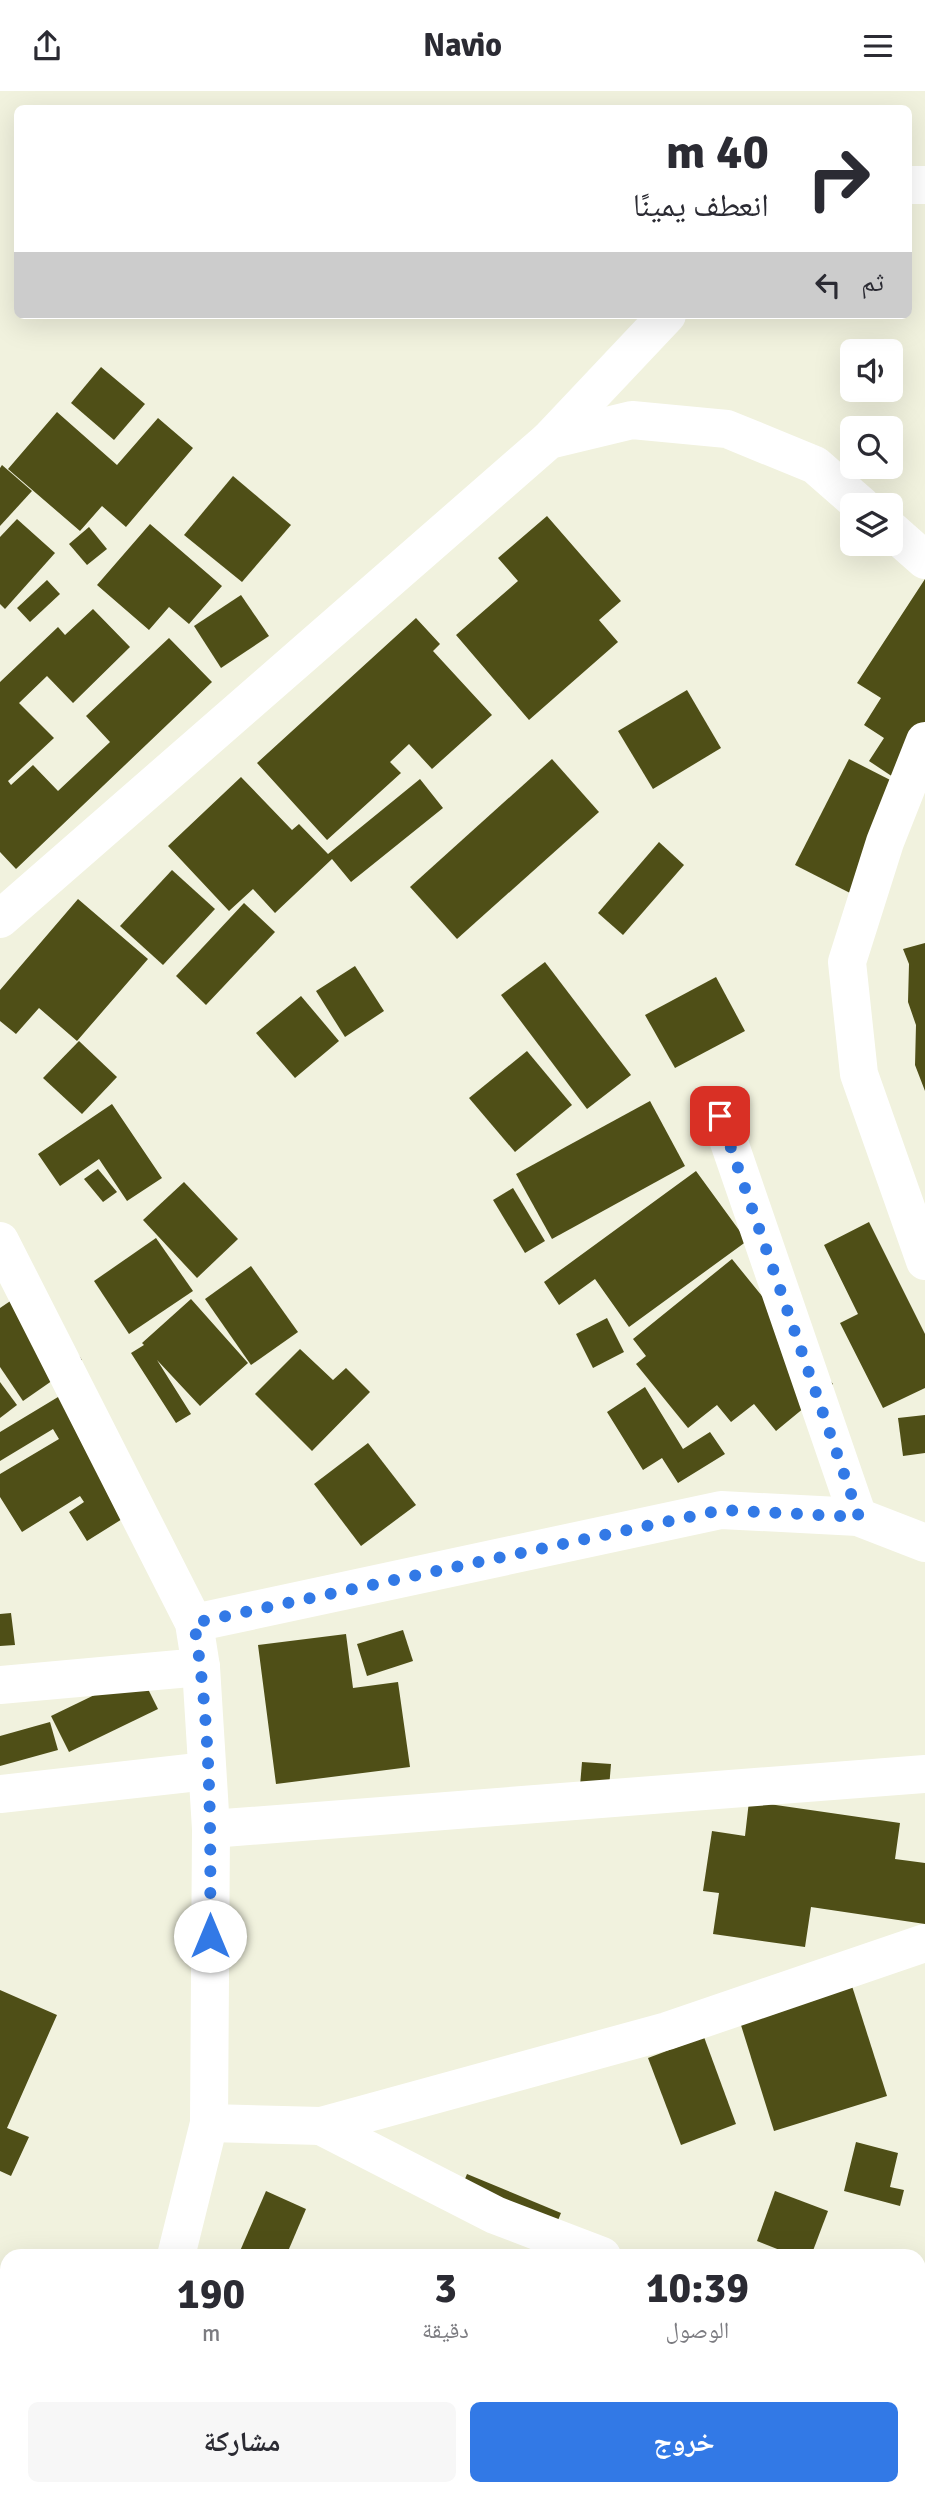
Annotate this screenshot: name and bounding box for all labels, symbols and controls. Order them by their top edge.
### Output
text: Navio [423,26,502,65]
icon: share [28,27,66,65]
icon: menu [859,27,897,65]
text: 40 m [666,122,769,182]
icon: right [793,133,884,224]
text: انعطف يمينًا [633,186,769,225]
icon: left [809,266,847,304]
text: ثم [861,267,884,299]
map controls [840,339,903,556]
button: sound [840,339,903,402]
button: search [840,416,903,479]
button: layers [840,493,903,556]
pin [690,1086,750,1146]
icon: arrive [701,1097,739,1135]
position arrow [173,1899,247,1973]
text: 3 [434,2263,457,2314]
text: 10:39 [646,2263,749,2314]
text: 190 [177,2269,245,2320]
text: دقيقة [422,2316,469,2345]
text: الوصول [666,2316,729,2345]
text: m [202,2319,220,2348]
button: مشاركة [28,2402,456,2482]
button: خروج [470,2402,898,2482]

